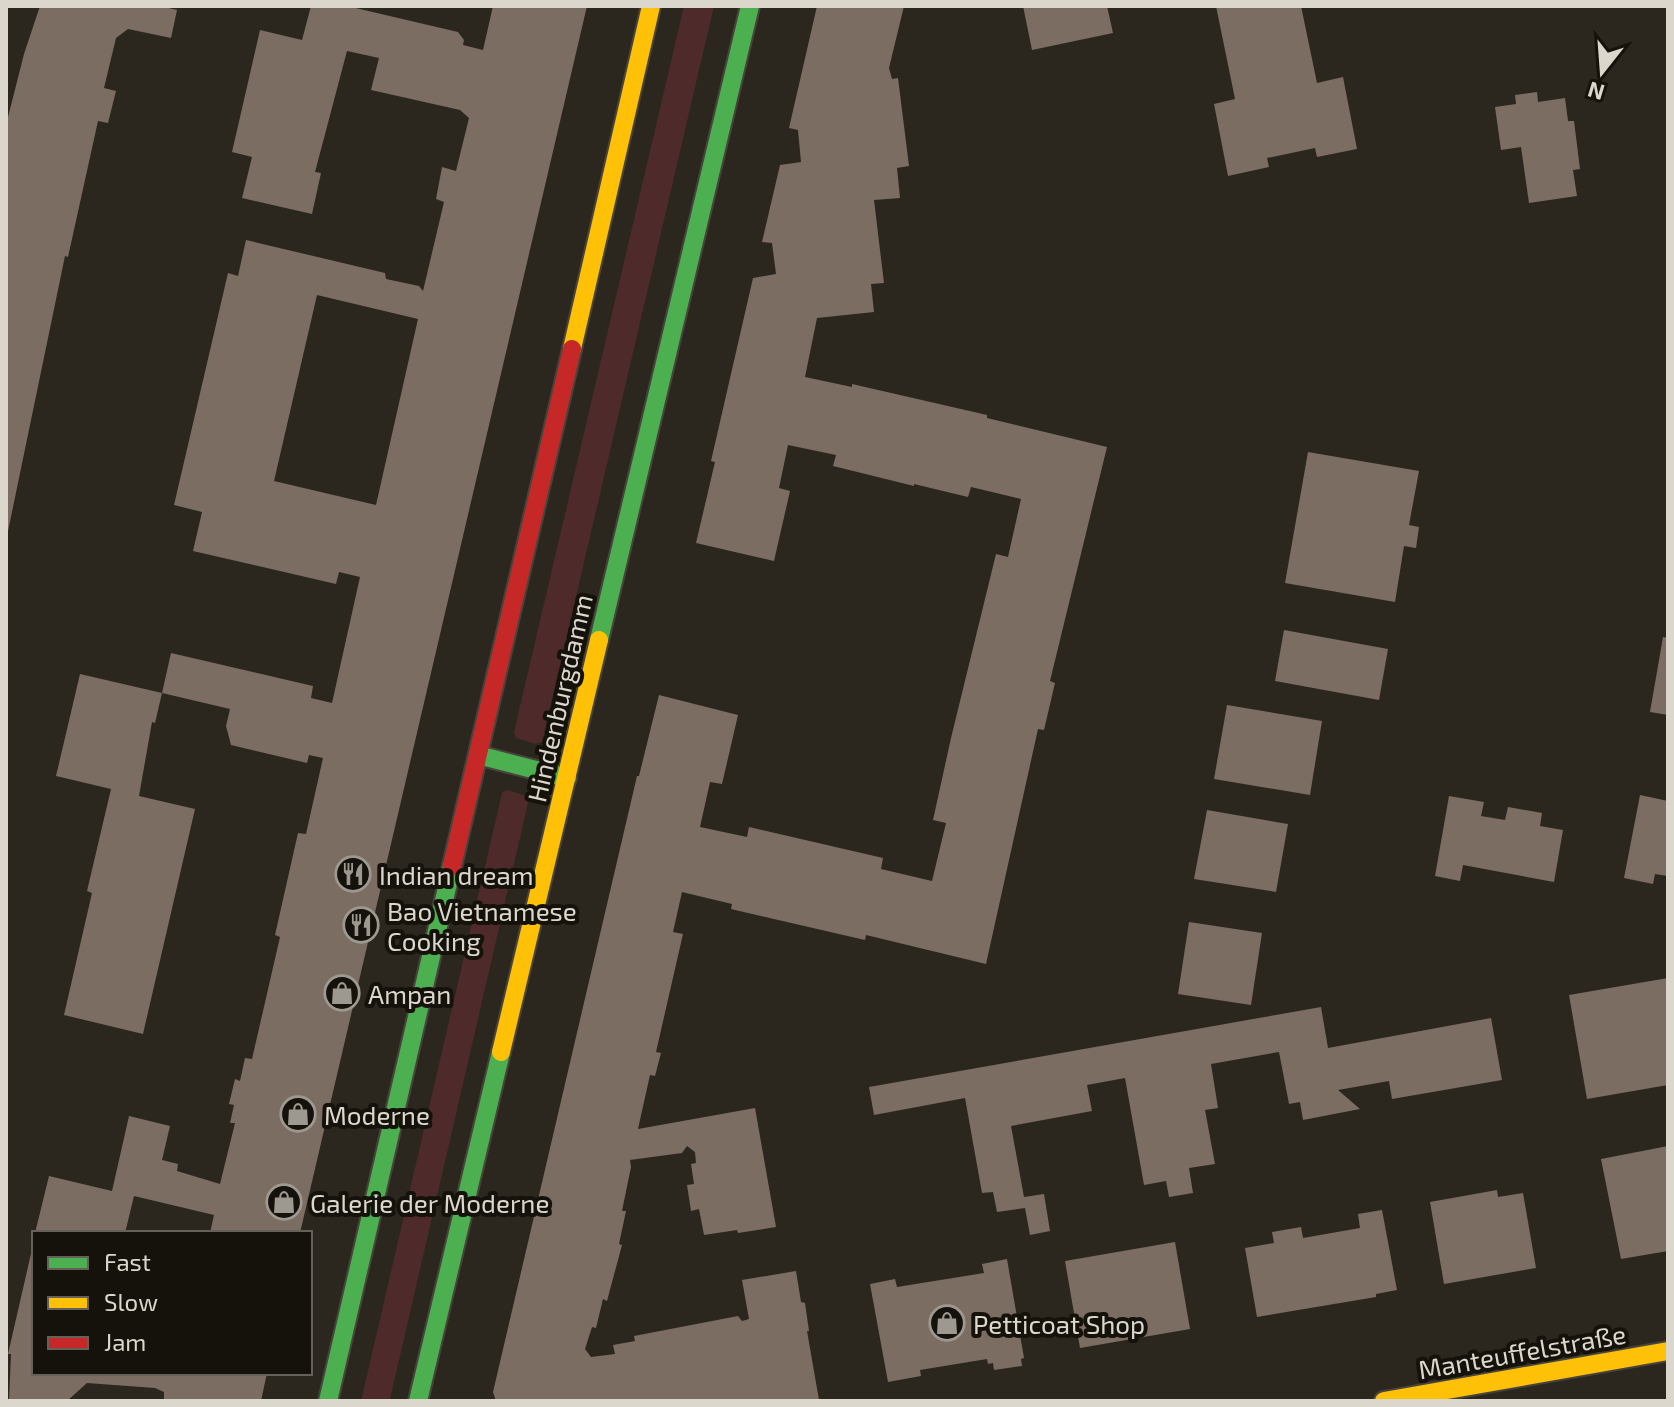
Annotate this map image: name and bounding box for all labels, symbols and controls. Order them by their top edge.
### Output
north arrow [1562,32,1642,112]
text: N [1584,77,1607,107]
street label: Hindenburgdamm [520,591,598,805]
restaurant icon: Indian dream [334,855,372,893]
place label: Indian dream [379,859,533,890]
place label: Bao Vietnamese Cooking [387,895,577,956]
restaurant icon: Bao Vietnamese Cooking [342,906,380,944]
shop icon: Ampan [323,974,361,1012]
place label: Ampan [368,978,451,1009]
shop icon: Moderne [279,1095,317,1133]
place label: Moderne [324,1099,430,1130]
shop icon: Galerie der Moderne [265,1183,303,1221]
place label: Galerie der Moderne [310,1187,549,1218]
legend [32,1231,312,1375]
text: Fast [104,1247,151,1276]
text: Slow [104,1287,158,1316]
shop icon: Petticoat Shop [928,1304,966,1342]
place label: Petticoat Shop [973,1308,1145,1339]
street label: Manteuffelstraße [1416,1317,1628,1385]
text: Jam [104,1327,146,1356]

